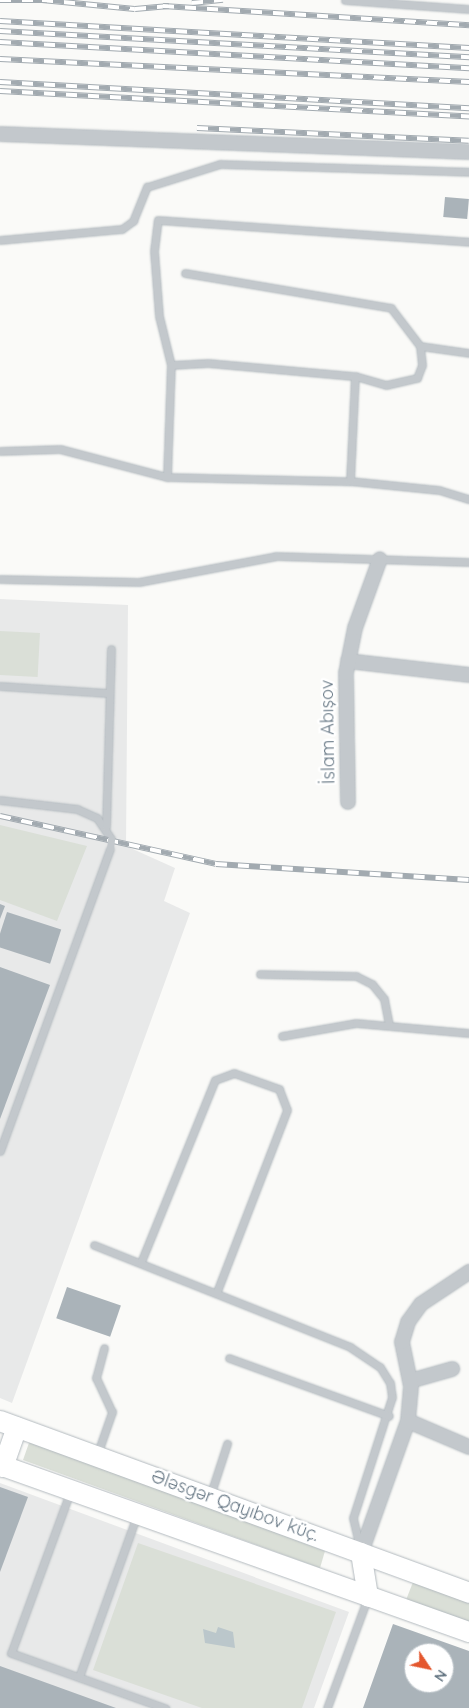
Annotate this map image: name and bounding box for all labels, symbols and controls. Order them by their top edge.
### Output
street label: İslam Abışov [316,680,340,784]
street label: Ələsgər Qayıbov küç. [148,1466,322,1546]
north arrow [404,1643,454,1693]
text: N [430,1667,451,1685]

